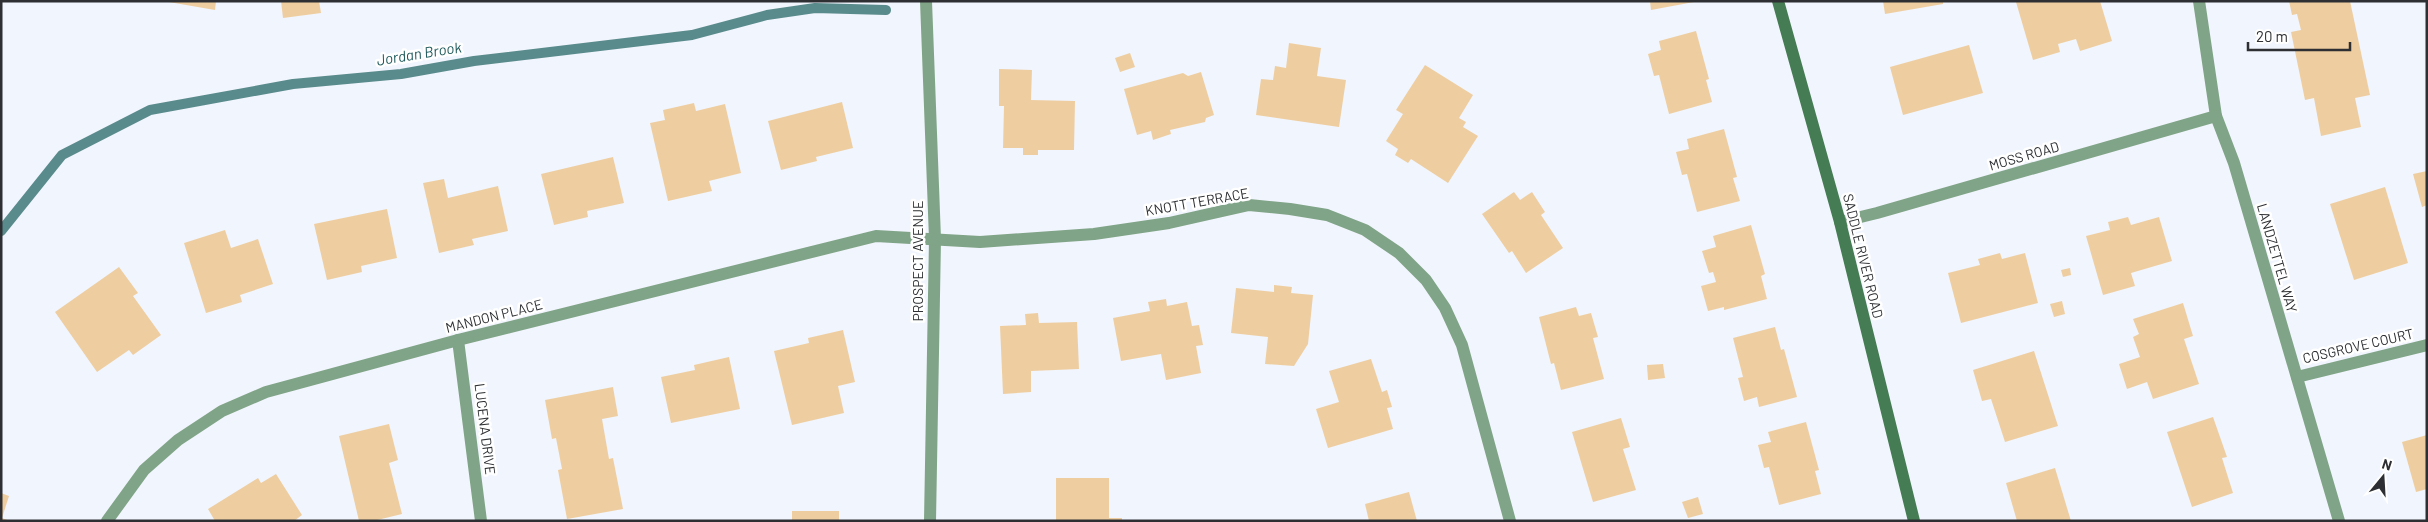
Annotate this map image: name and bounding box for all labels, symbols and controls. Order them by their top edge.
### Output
scale bar [2248,20,2350,52]
text: 20 m [2256,27,2288,45]
water label: Jordan Brook [375,37,463,69]
street label: MOSS ROAD [1987,137,2061,174]
street label: KNOTT TERRACE [1144,184,1250,219]
street label: SADDLE RIVER ROAD [1840,192,1887,320]
street label: PROSPECT AVENUE [909,201,926,322]
street label: LANDZETTEL WAY [2254,201,2301,314]
street label: MANDON PLACE [444,295,544,336]
street label: COSGROVE COURT [2301,324,2415,367]
street label: LUCENA DRIVE [471,382,500,476]
north arrow [2358,452,2408,502]
text: N [2380,455,2394,474]

